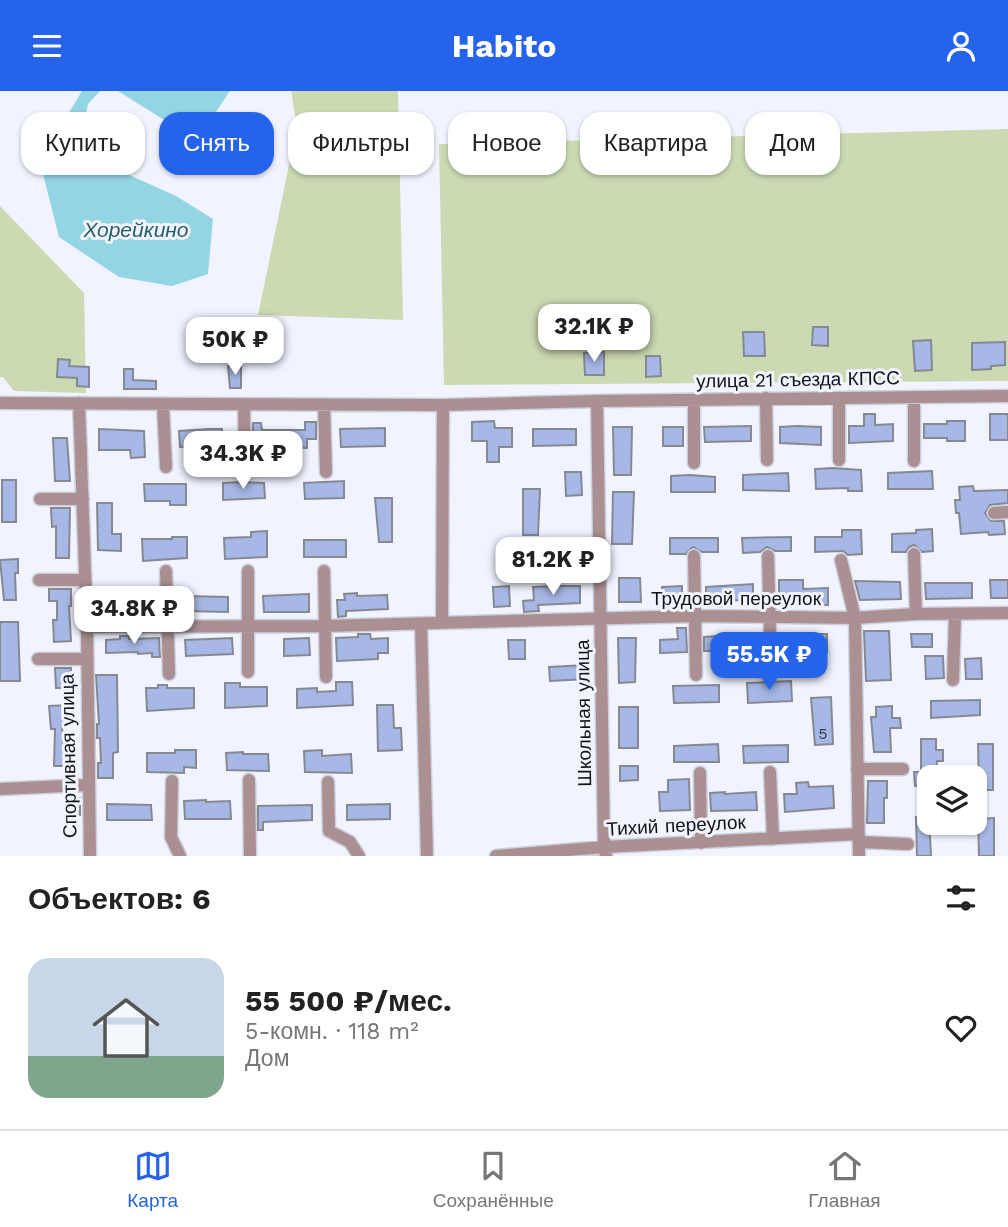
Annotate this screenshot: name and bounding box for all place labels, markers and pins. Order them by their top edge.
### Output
pin: 32.1K ₽ [529,305,659,364]
pin: 50K ₽ [186,317,284,377]
pin: 34.3K ₽ [178,431,308,491]
pin: 81.2K ₽ [488,538,618,597]
pin: 34.8K ₽ [69,587,199,646]
pin: 55.5K ₽ [704,633,834,692]

